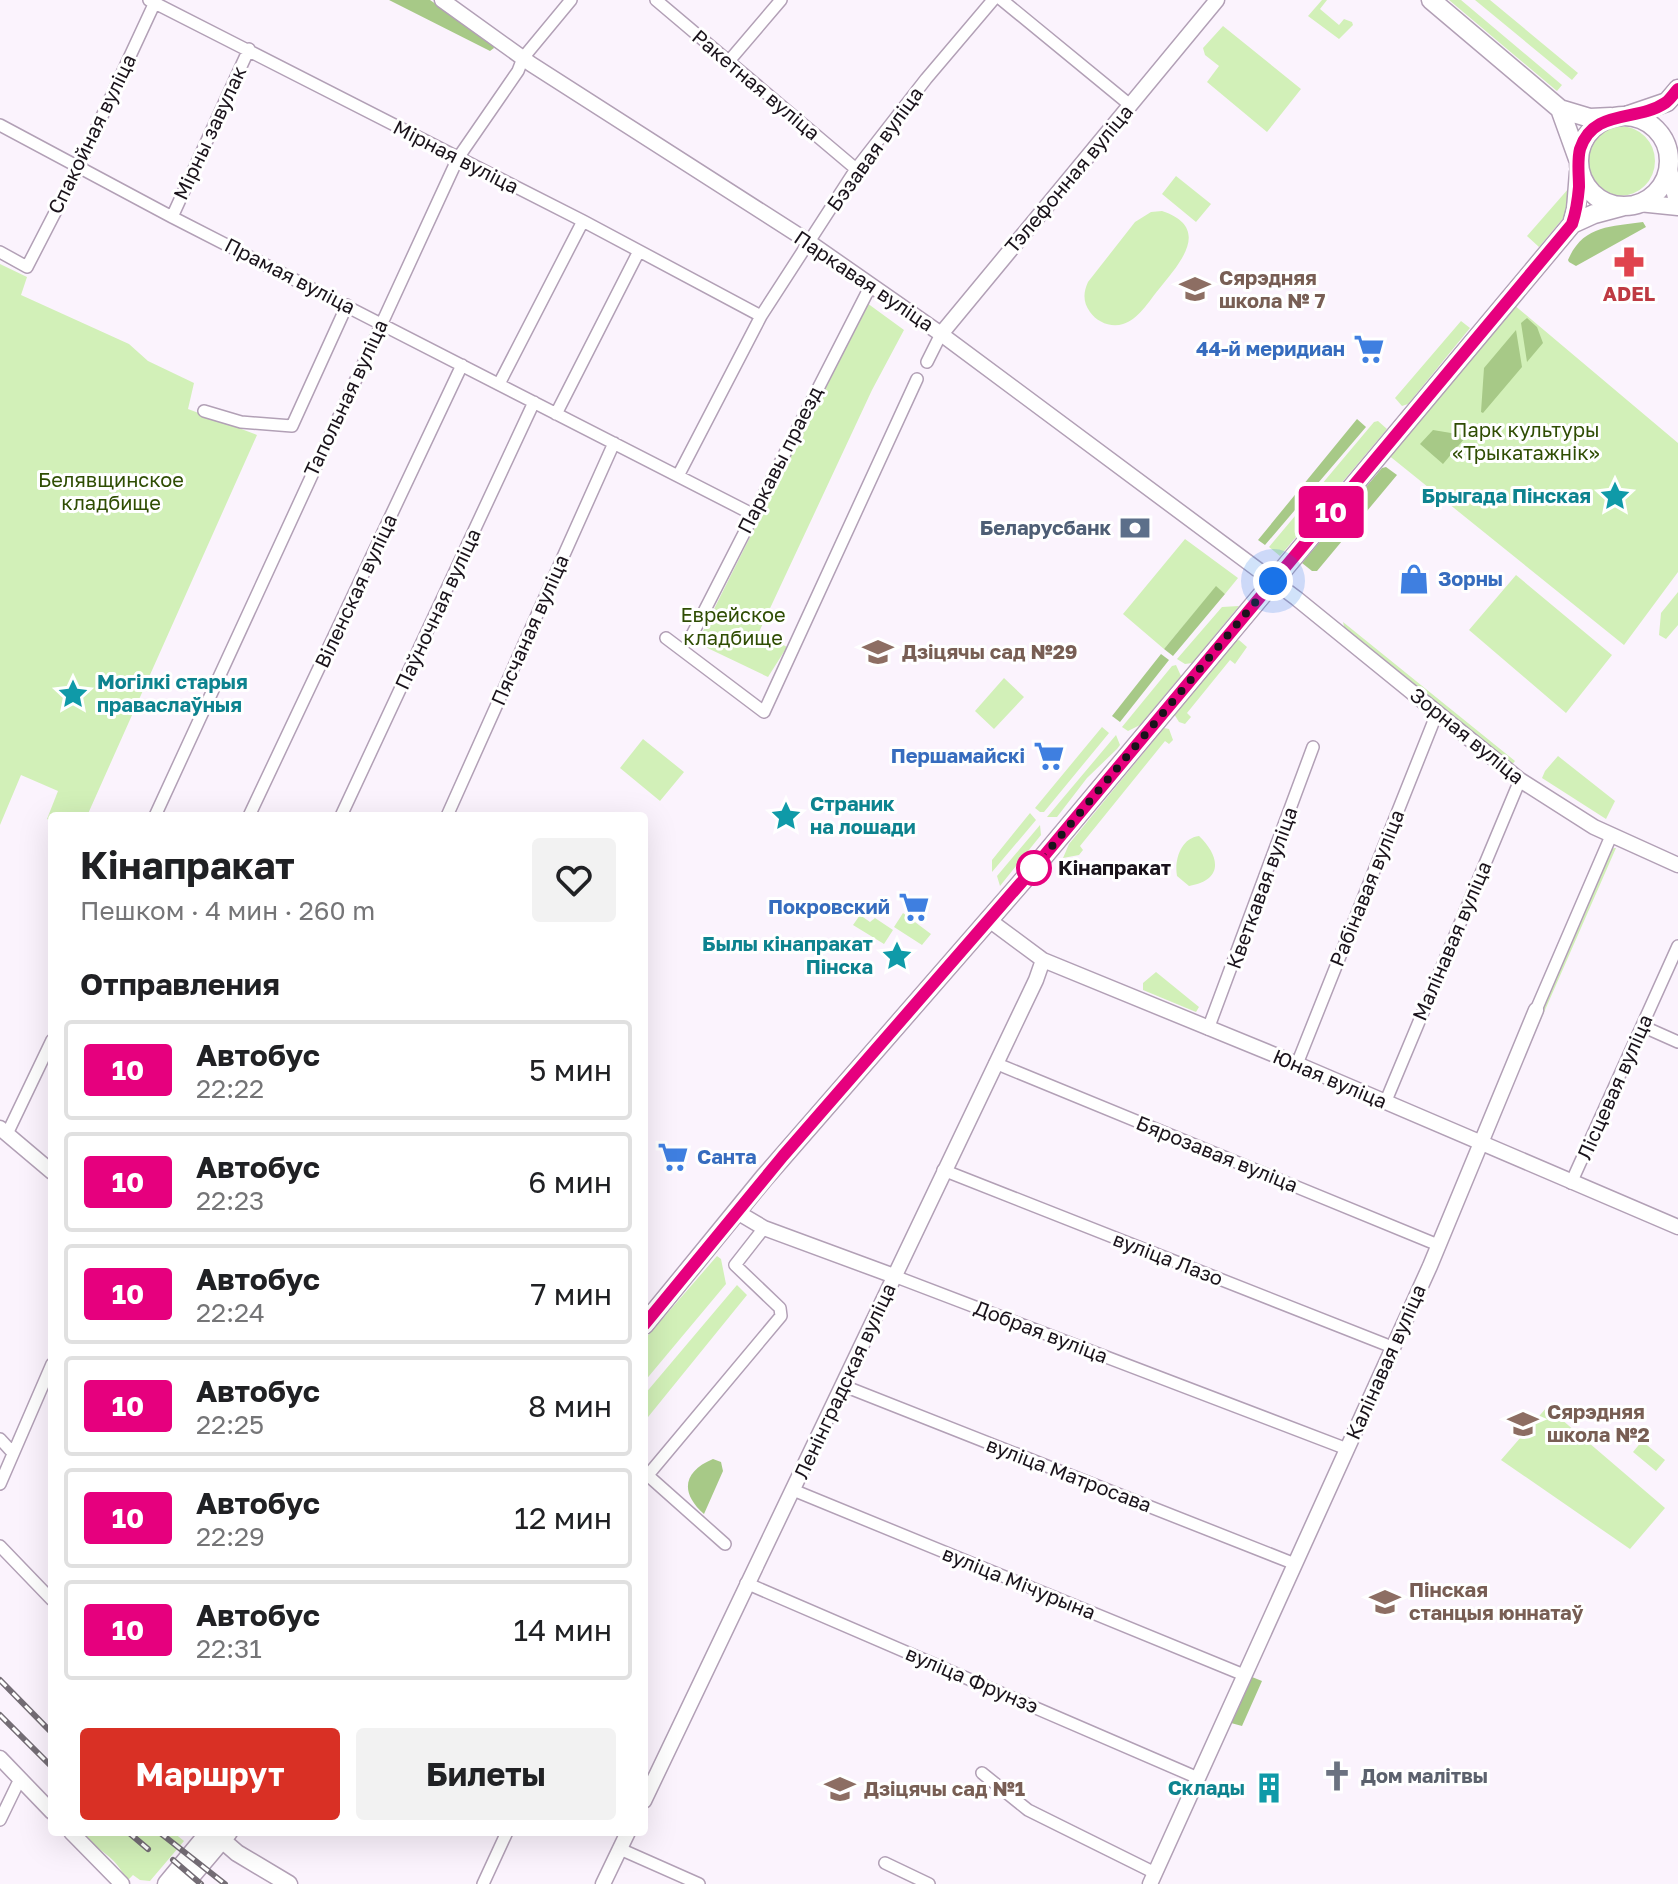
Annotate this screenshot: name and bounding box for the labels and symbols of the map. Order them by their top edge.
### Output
street label: Ракетная вуліца [688,24,825,145]
street label: Спакойная вуліца [42,50,140,217]
street label: Мірны завулак [168,62,251,203]
street label: Бэзавая вуліца [821,82,927,215]
street label: Тэлефонная вуліца [999,99,1137,257]
street label: Мірная вуліца [390,114,523,198]
street label: Паркавая вуліца [790,225,939,336]
street label: Прамая вуліца [221,232,360,318]
pharmacy icon: ADEL [1612,245,1646,279]
place label: Сярэдняя школа № 7 [1219,265,1326,312]
school or university icon: Сярэдняя школа № 7 [1178,272,1212,306]
place label: ADEL [1603,281,1655,305]
street label: Тапольная вуліца [298,315,392,480]
supermarket icon: 44-й меридиан [1352,332,1386,366]
place label: 44-й меридиан [1196,336,1345,360]
street label: Паркавы праезд [732,382,827,537]
park label: Парк культуры «Трыкатажнік» [1452,417,1600,464]
park label: Белявщинское кладбище [38,467,184,514]
place icon: Брыгада Пінская [1598,479,1632,513]
place label: Брыгада Пінская [1422,483,1591,507]
line badge: 10 [1295,486,1367,538]
street label: Віленская вуліца [309,510,401,671]
bank icon: Беларусбанк [1118,511,1152,545]
place label: Беларусбанк [980,515,1111,539]
street label: Паўночная вуліца [389,524,485,693]
street label: Пясчаная вуліца [485,551,573,709]
your location [1253,561,1293,601]
shop icon: Зорны [1397,562,1431,596]
place label: Зорны [1438,566,1503,590]
park label: Еврейское кладбище [680,602,786,649]
school or university icon: Дзіцячы сад №29 [861,635,895,669]
place label: Дзіцячы сад №29 [902,639,1078,663]
place label: Могілкі старыя праваслаўныя [97,669,248,716]
place icon: Могілкі старыя праваслаўныя [56,677,90,711]
street label: Зорная вуліца [1406,682,1529,788]
supermarket icon: Першамайскі [1032,739,1066,773]
place label: Першамайскі [891,743,1025,767]
place label: Страник на лошади [810,791,916,838]
place icon: Страник на лошади [769,799,803,833]
street label: Кветкавая вуліца [1221,803,1302,972]
street label: Рабінавая вуліца [1324,806,1408,969]
marker: Кінапракат [1017,851,1051,885]
place label: Кінапракат [1058,855,1171,879]
street label: Малінавая вуліца [1407,857,1495,1024]
supermarket icon: Покровский [897,890,931,924]
place label: Покровский [768,894,890,918]
place label: Былы кінапракат Пінска [702,931,873,978]
place icon: Былы кінапракат Пінска [880,939,914,973]
street label: Лісцевая вуліца [1571,1010,1657,1163]
street label: Юная вуліца [1270,1043,1391,1113]
street label: Бярозавая вуліца [1133,1110,1302,1196]
supermarket icon: Санта [656,1140,690,1174]
place label: Санта [697,1144,757,1168]
street label: вуліца Лазо [1110,1226,1227,1290]
street label: Ленінградская вуліца [788,1279,900,1482]
street label: Калінавая вуліца [1340,1280,1430,1443]
street label: Добрая вуліца [971,1295,1111,1368]
place label: Сярэдняя школа №2 [1547,1399,1650,1446]
school or university icon: Сярэдняя школа №2 [1506,1407,1540,1441]
street label: вуліца Матросава [983,1432,1155,1517]
street label: вуліца Мічурына [939,1540,1099,1624]
place label: Пінская станцыя юннатаў [1409,1577,1583,1624]
school or university icon: Пінская станцыя юннатаў [1368,1585,1402,1619]
street label: вуліца Фрунзэ [903,1640,1042,1718]
church icon: Дом малітвы [1320,1759,1354,1793]
place label: Дом малітвы [1361,1763,1488,1787]
building icon: Склады [1252,1771,1286,1805]
school or university icon: Дзіцячы сад №1 [823,1772,857,1806]
place label: Склады [1168,1775,1245,1799]
place label: Дзіцячы сад №1 [864,1776,1025,1800]

